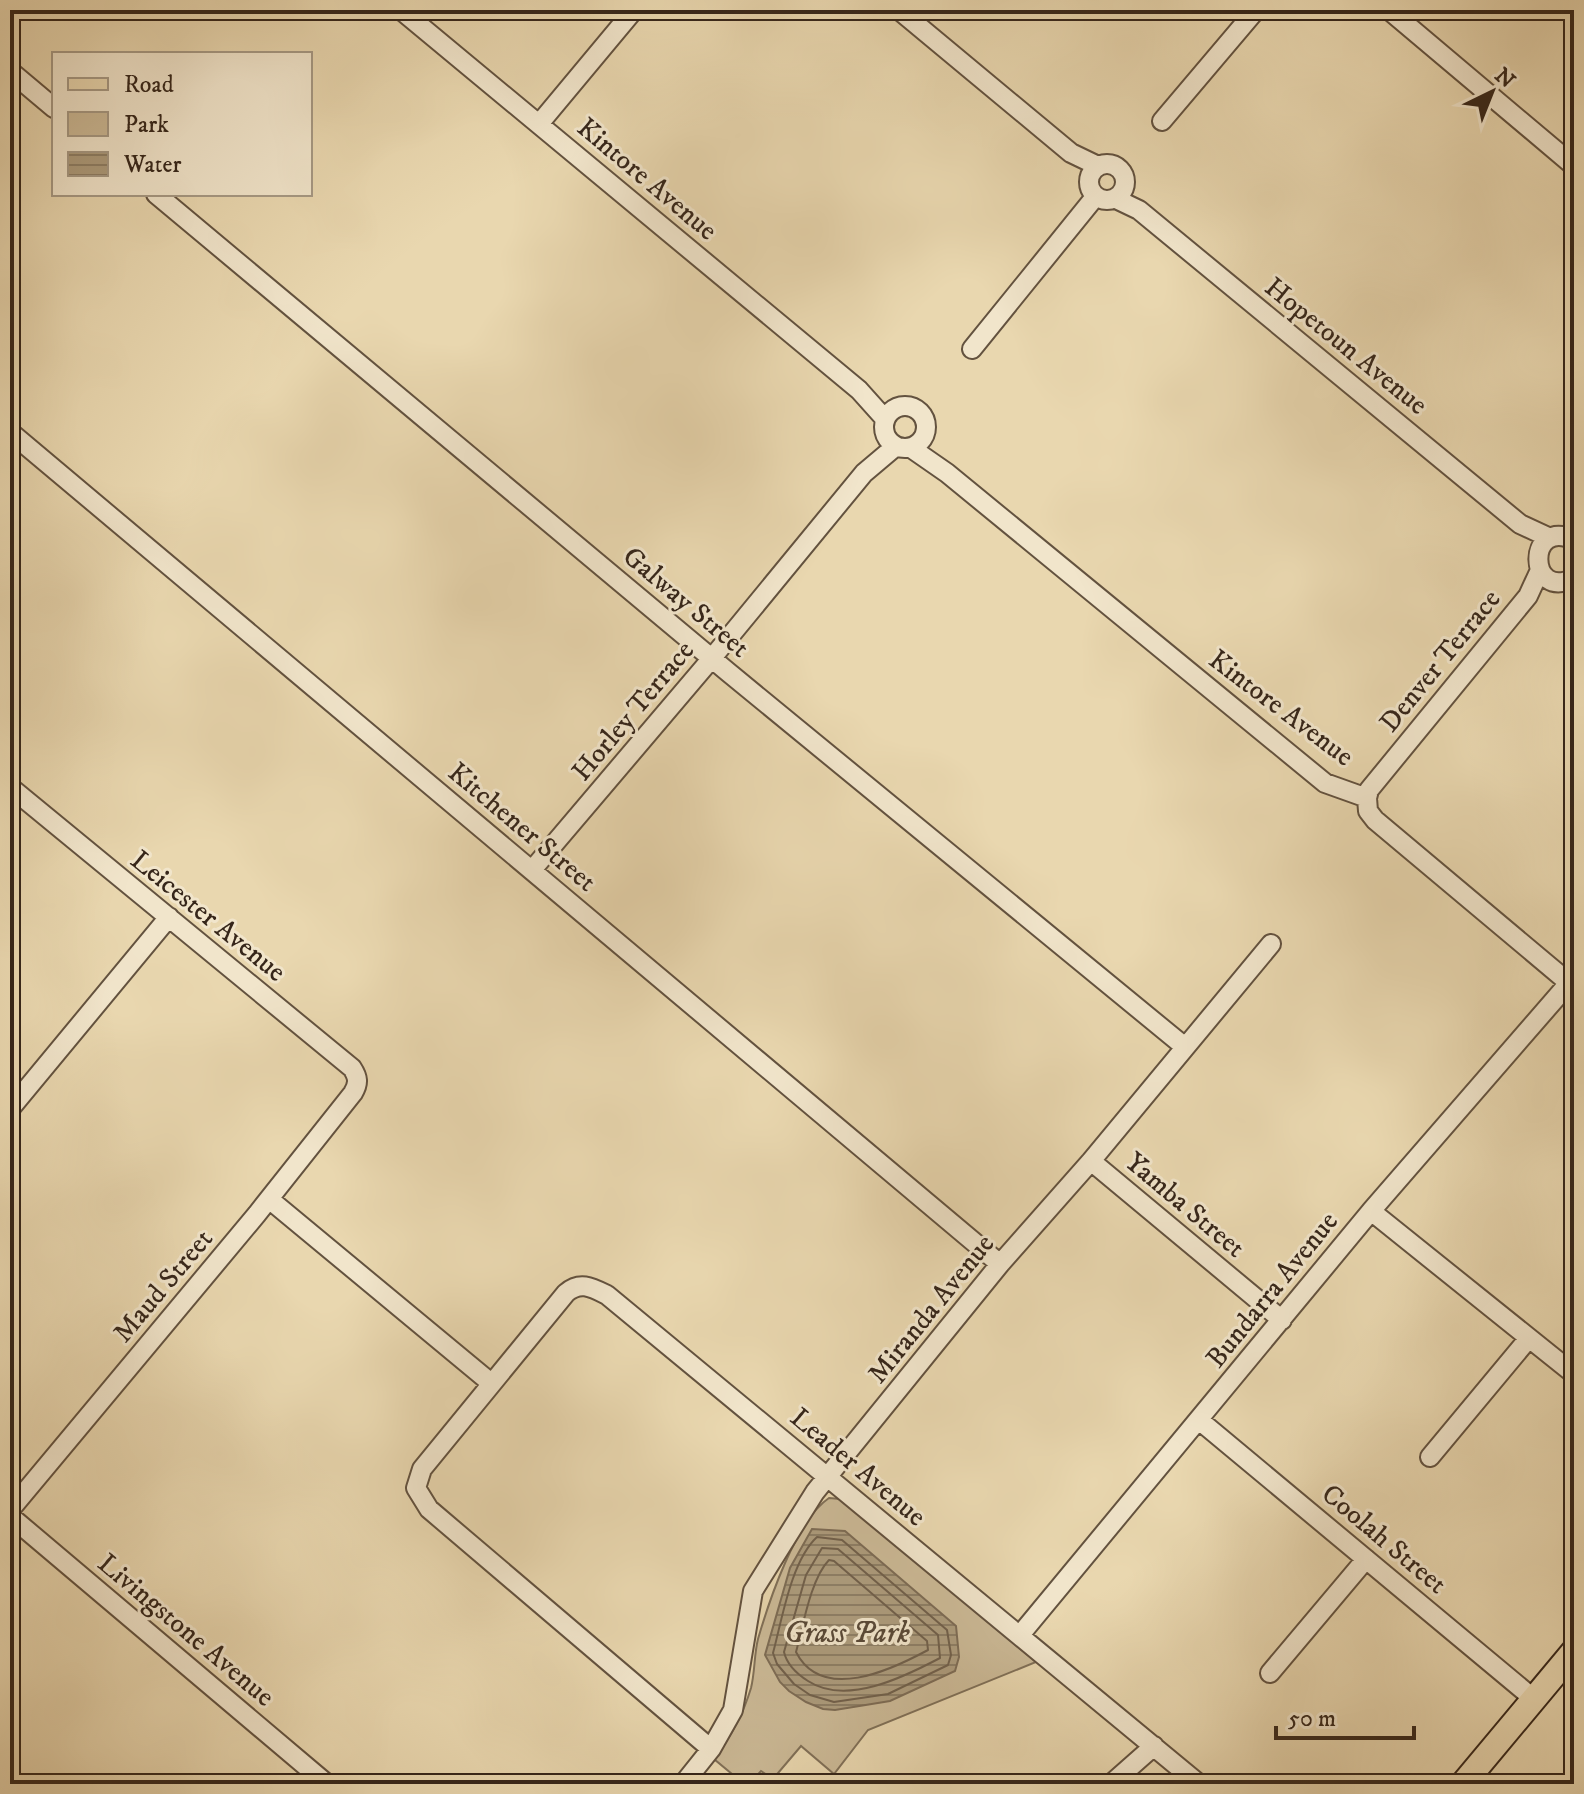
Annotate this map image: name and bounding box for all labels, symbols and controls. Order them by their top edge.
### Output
legend [52,52,312,196]
north arrow [1452,52,1532,132]
text: N [1489,62,1520,95]
text: Road [124,70,174,100]
text: Park [124,110,169,140]
street label: Kintore Avenue [570,110,724,248]
text: Water [123,150,181,180]
street label: Hopetoun Avenue [1257,270,1435,423]
street label: Galway Street [615,539,757,665]
street label: Denver Terrace [1372,582,1508,739]
street label: Horley Terrace [564,634,702,788]
street label: Kintore Avenue [1202,642,1361,774]
street label: Kitchener Street [441,755,603,899]
street label: Leicester Avenue [123,843,293,989]
street label: Yamba Street [1118,1145,1252,1265]
street label: Bundarra Avenue [1198,1205,1346,1375]
street label: Maud Street [106,1222,221,1350]
street label: Miranda Avenue [860,1227,1002,1391]
street label: Leader Avenue [783,1400,933,1534]
street label: Coolah Street [1314,1477,1454,1602]
street label: Livingstone Avenue [91,1546,282,1714]
water label: Grass Park [784,1615,910,1652]
scale bar [1276,1690,1414,1740]
text: 50 m [1288,1704,1336,1734]

